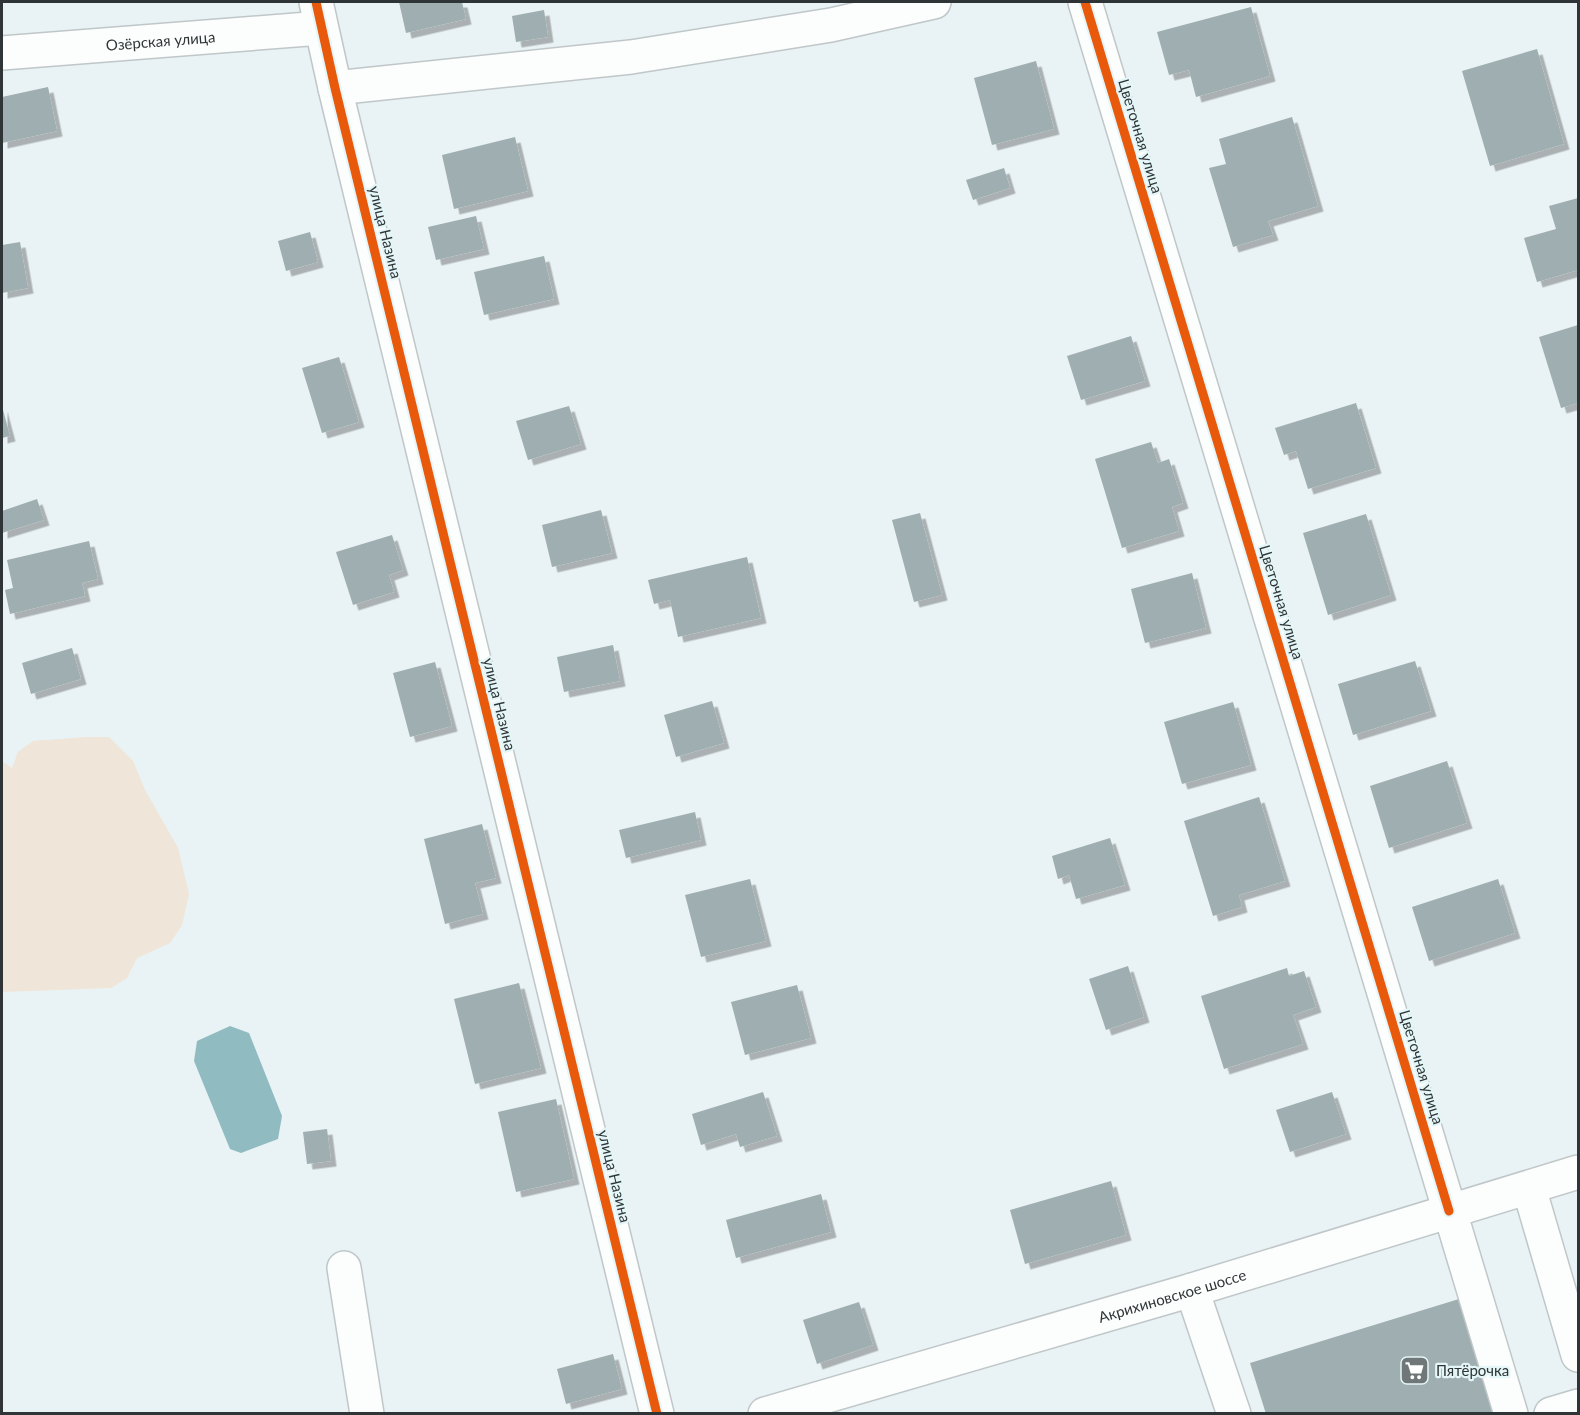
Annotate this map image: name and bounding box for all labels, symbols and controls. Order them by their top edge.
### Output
street label: Озёрская улица [105,27,216,54]
street label: Цветочная улица [1115,77,1167,195]
street label: улица Назина [366,184,406,280]
street label: Цветочная улица [1256,543,1308,661]
street label: улица Назина [480,656,520,752]
street label: Цветочная улица [1396,1008,1448,1126]
street label: улица Назина [595,1128,635,1224]
street label: Акрихиновское шоссе [1096,1265,1248,1326]
supermarket icon: Пятёрочка [1399,1354,1431,1386]
place label: Пятёрочка [1436,1361,1509,1379]

